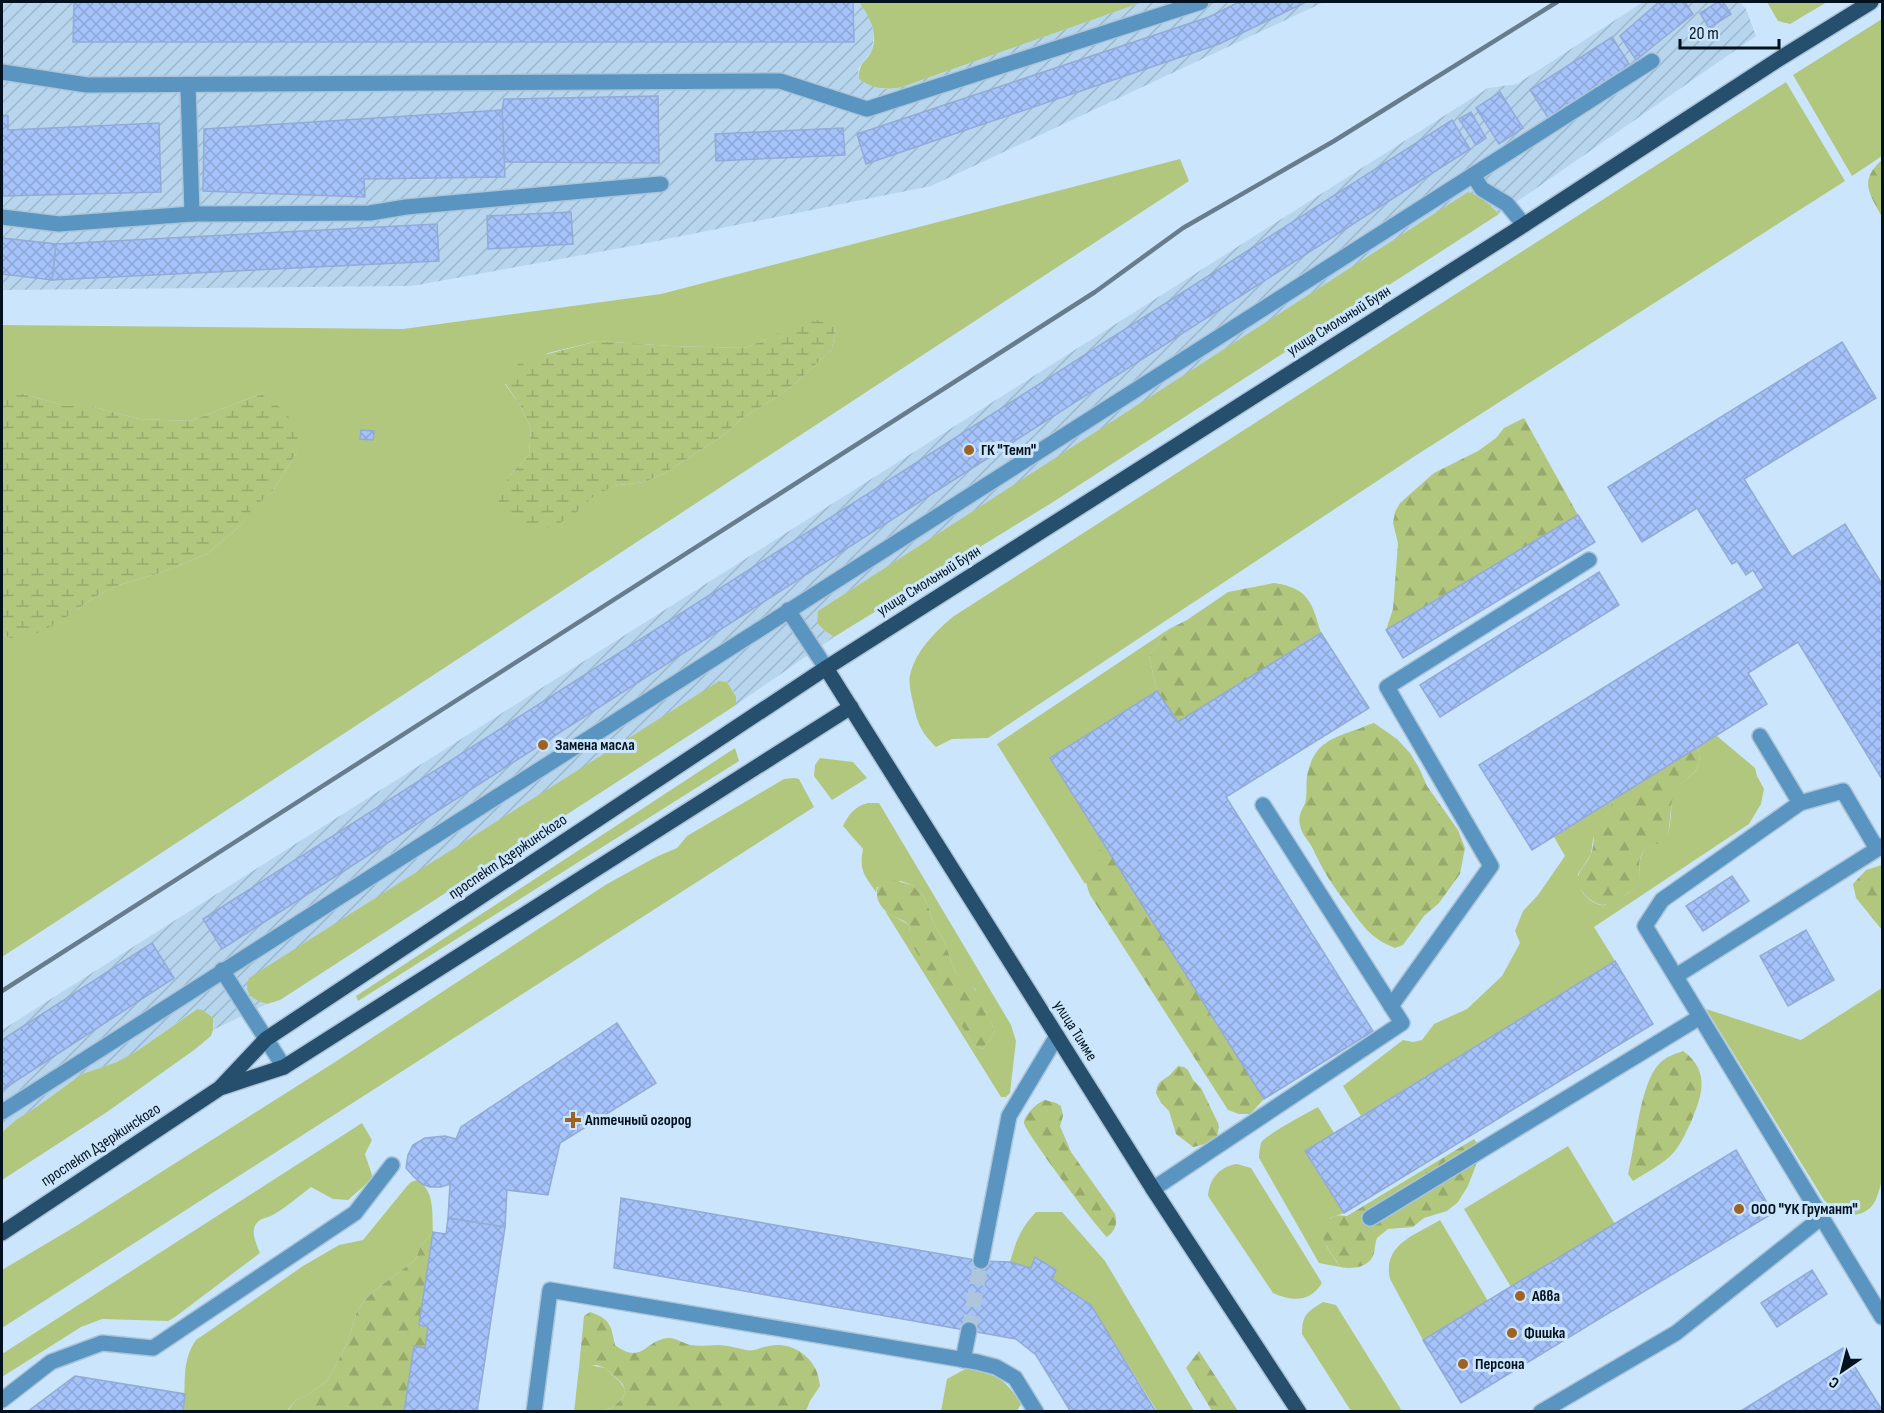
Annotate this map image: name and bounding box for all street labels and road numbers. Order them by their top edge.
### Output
street label: улица Смольный Буян [1284,281,1394,361]
street label: улица Смольный Буян [874,541,984,621]
street label: проспект Дзержинского [445,810,571,904]
street label: улица Тимме [1049,997,1101,1065]
street label: проспект Дзержинского [38,1099,164,1191]

